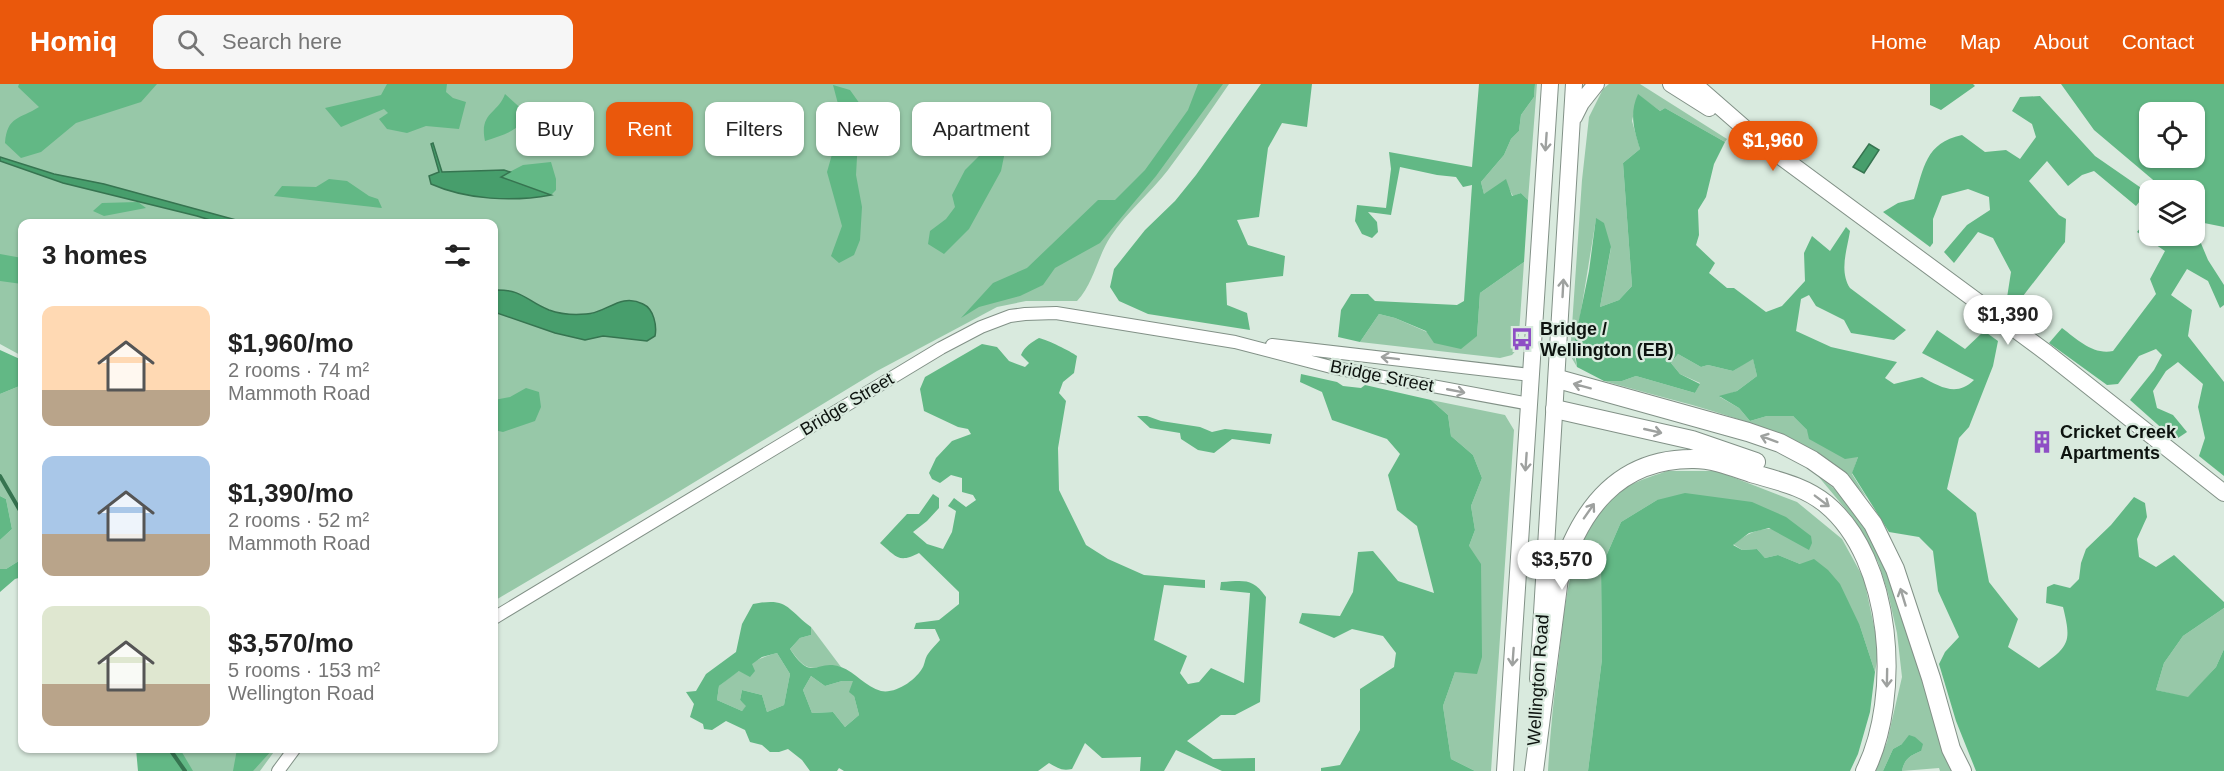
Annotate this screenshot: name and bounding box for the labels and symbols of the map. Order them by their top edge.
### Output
pin: $1,960 [1724,121,1822,172]
one-way arrow [1540,132,1551,152]
one-way arrow [1557,278,1568,298]
pin: $1,390 [1959,295,2057,346]
place label: Bridge / Wellington (EB) [1540,319,1674,360]
bus stop icon: Bridge / Wellington (EB) [1509,326,1535,352]
one-way arrow [1380,352,1400,363]
street label: Bridge Street [1329,356,1435,396]
street label: Bridge Street [797,368,897,440]
one-way arrow [1572,380,1591,391]
one-way arrow [1445,386,1465,397]
place label: Cricket Creek Apartments [2060,422,2177,463]
one-way arrow [1643,426,1662,438]
building icon: Cricket Creek Apartments [2029,429,2055,455]
one-way arrow [1760,433,1779,444]
one-way arrow [1520,452,1531,471]
one-way arrow [1813,495,1829,508]
one-way arrow [1583,503,1595,520]
pin: $3,570 [1513,540,1611,591]
one-way arrow [1897,588,1908,607]
street label: Wellington Road [1523,614,1553,746]
one-way arrow [1507,646,1518,666]
one-way arrow [1881,667,1892,687]

